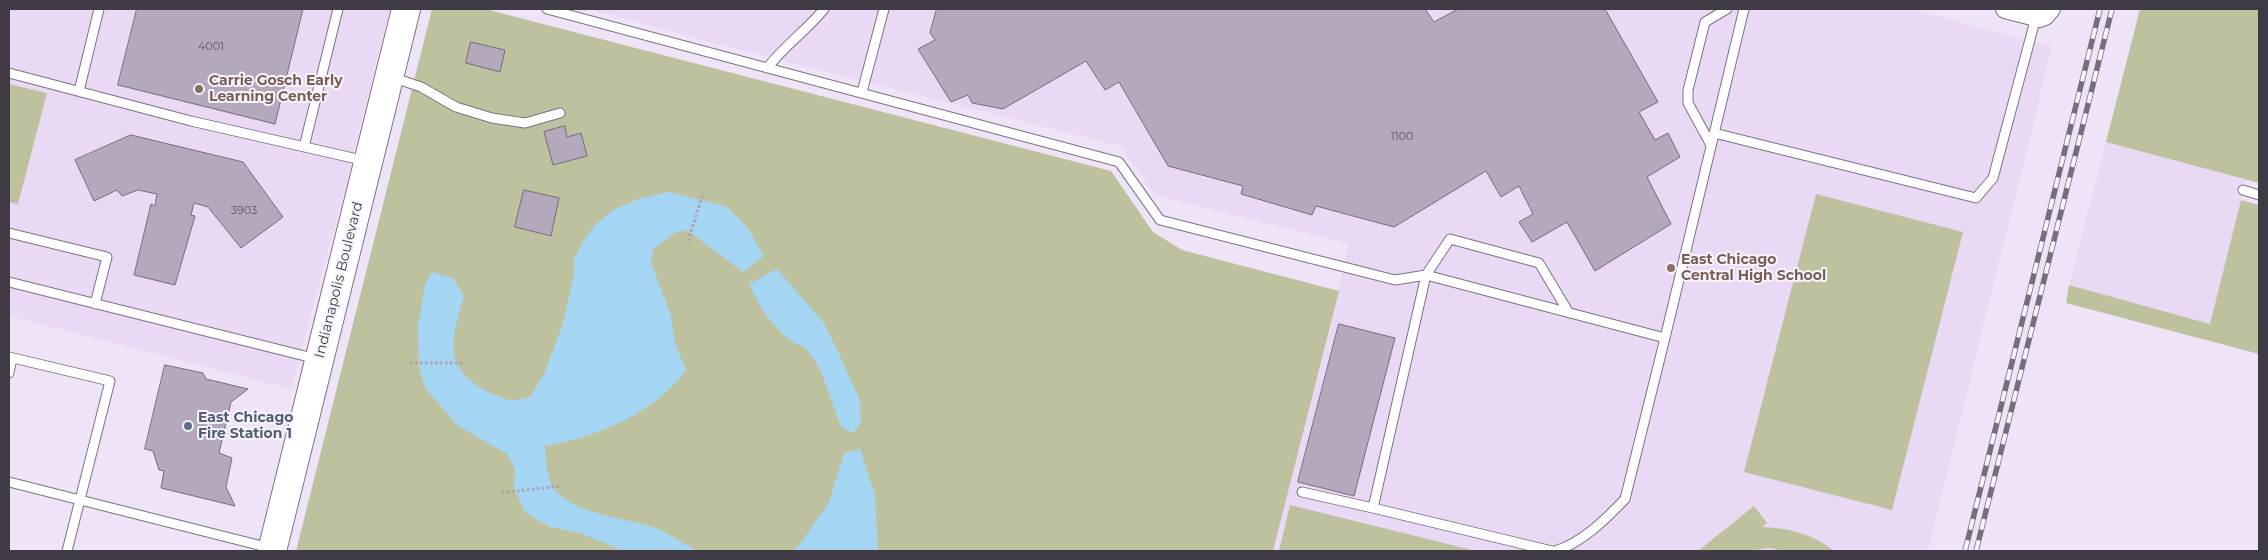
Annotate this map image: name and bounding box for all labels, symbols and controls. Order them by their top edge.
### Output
house number: 4001 [198,40,224,54]
place label: Carrie Gosch Early Learning Center [209,73,343,105]
marker: Carrie Gosch Early Learning Center [193,83,205,95]
house number: 1100 [1391,130,1413,144]
street label: Indianapolis Boulevard [311,200,367,360]
house number: 3903 [231,204,257,218]
place label: East Chicago Central High School [1681,252,1826,284]
marker: East Chicago Central High School [1665,262,1677,274]
place label: East Chicago Fire Station 1 [198,410,293,442]
marker: East Chicago Fire Station 1 [182,420,194,432]

